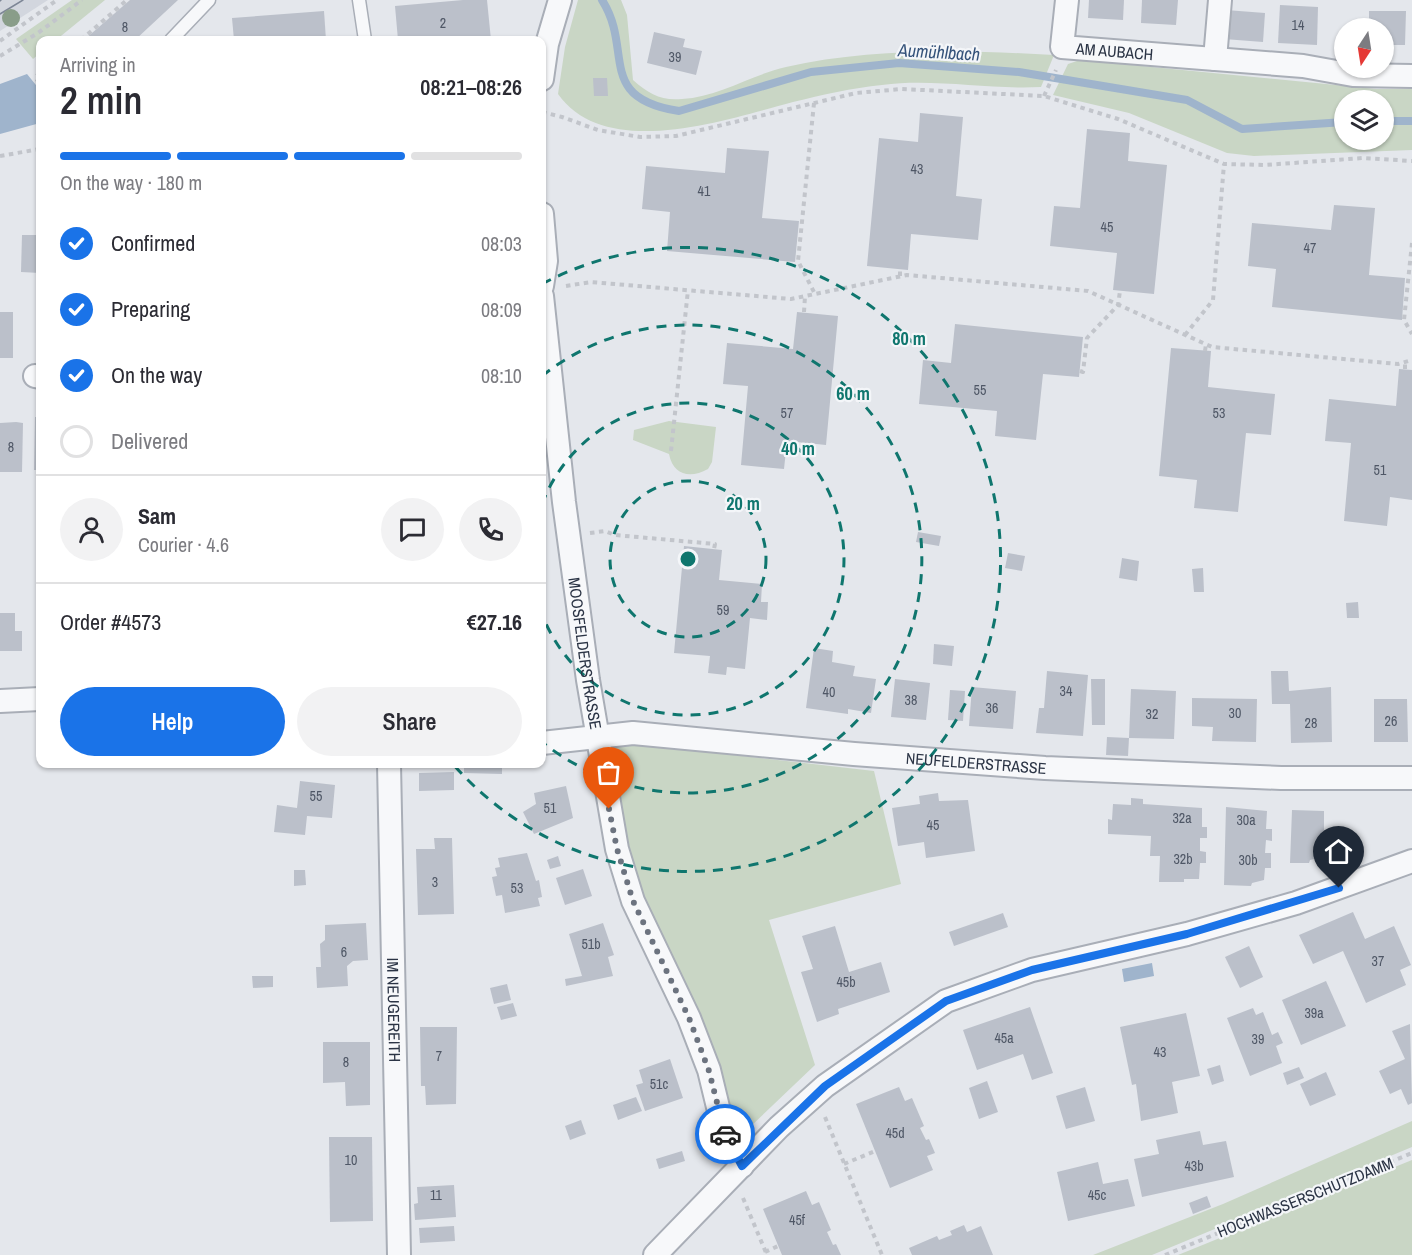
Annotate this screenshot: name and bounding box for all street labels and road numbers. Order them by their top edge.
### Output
street label: AM AUBACH [1074,37,1154,65]
street label: MOOSFELDERSTRASSE [563,576,607,731]
street label: NEUFELDERSTRASSE [905,747,1047,779]
street label: IM NEUGEREITH [382,958,406,1062]
street label: HOCHWASSERSCHUTZDAMM [1214,1152,1396,1242]

